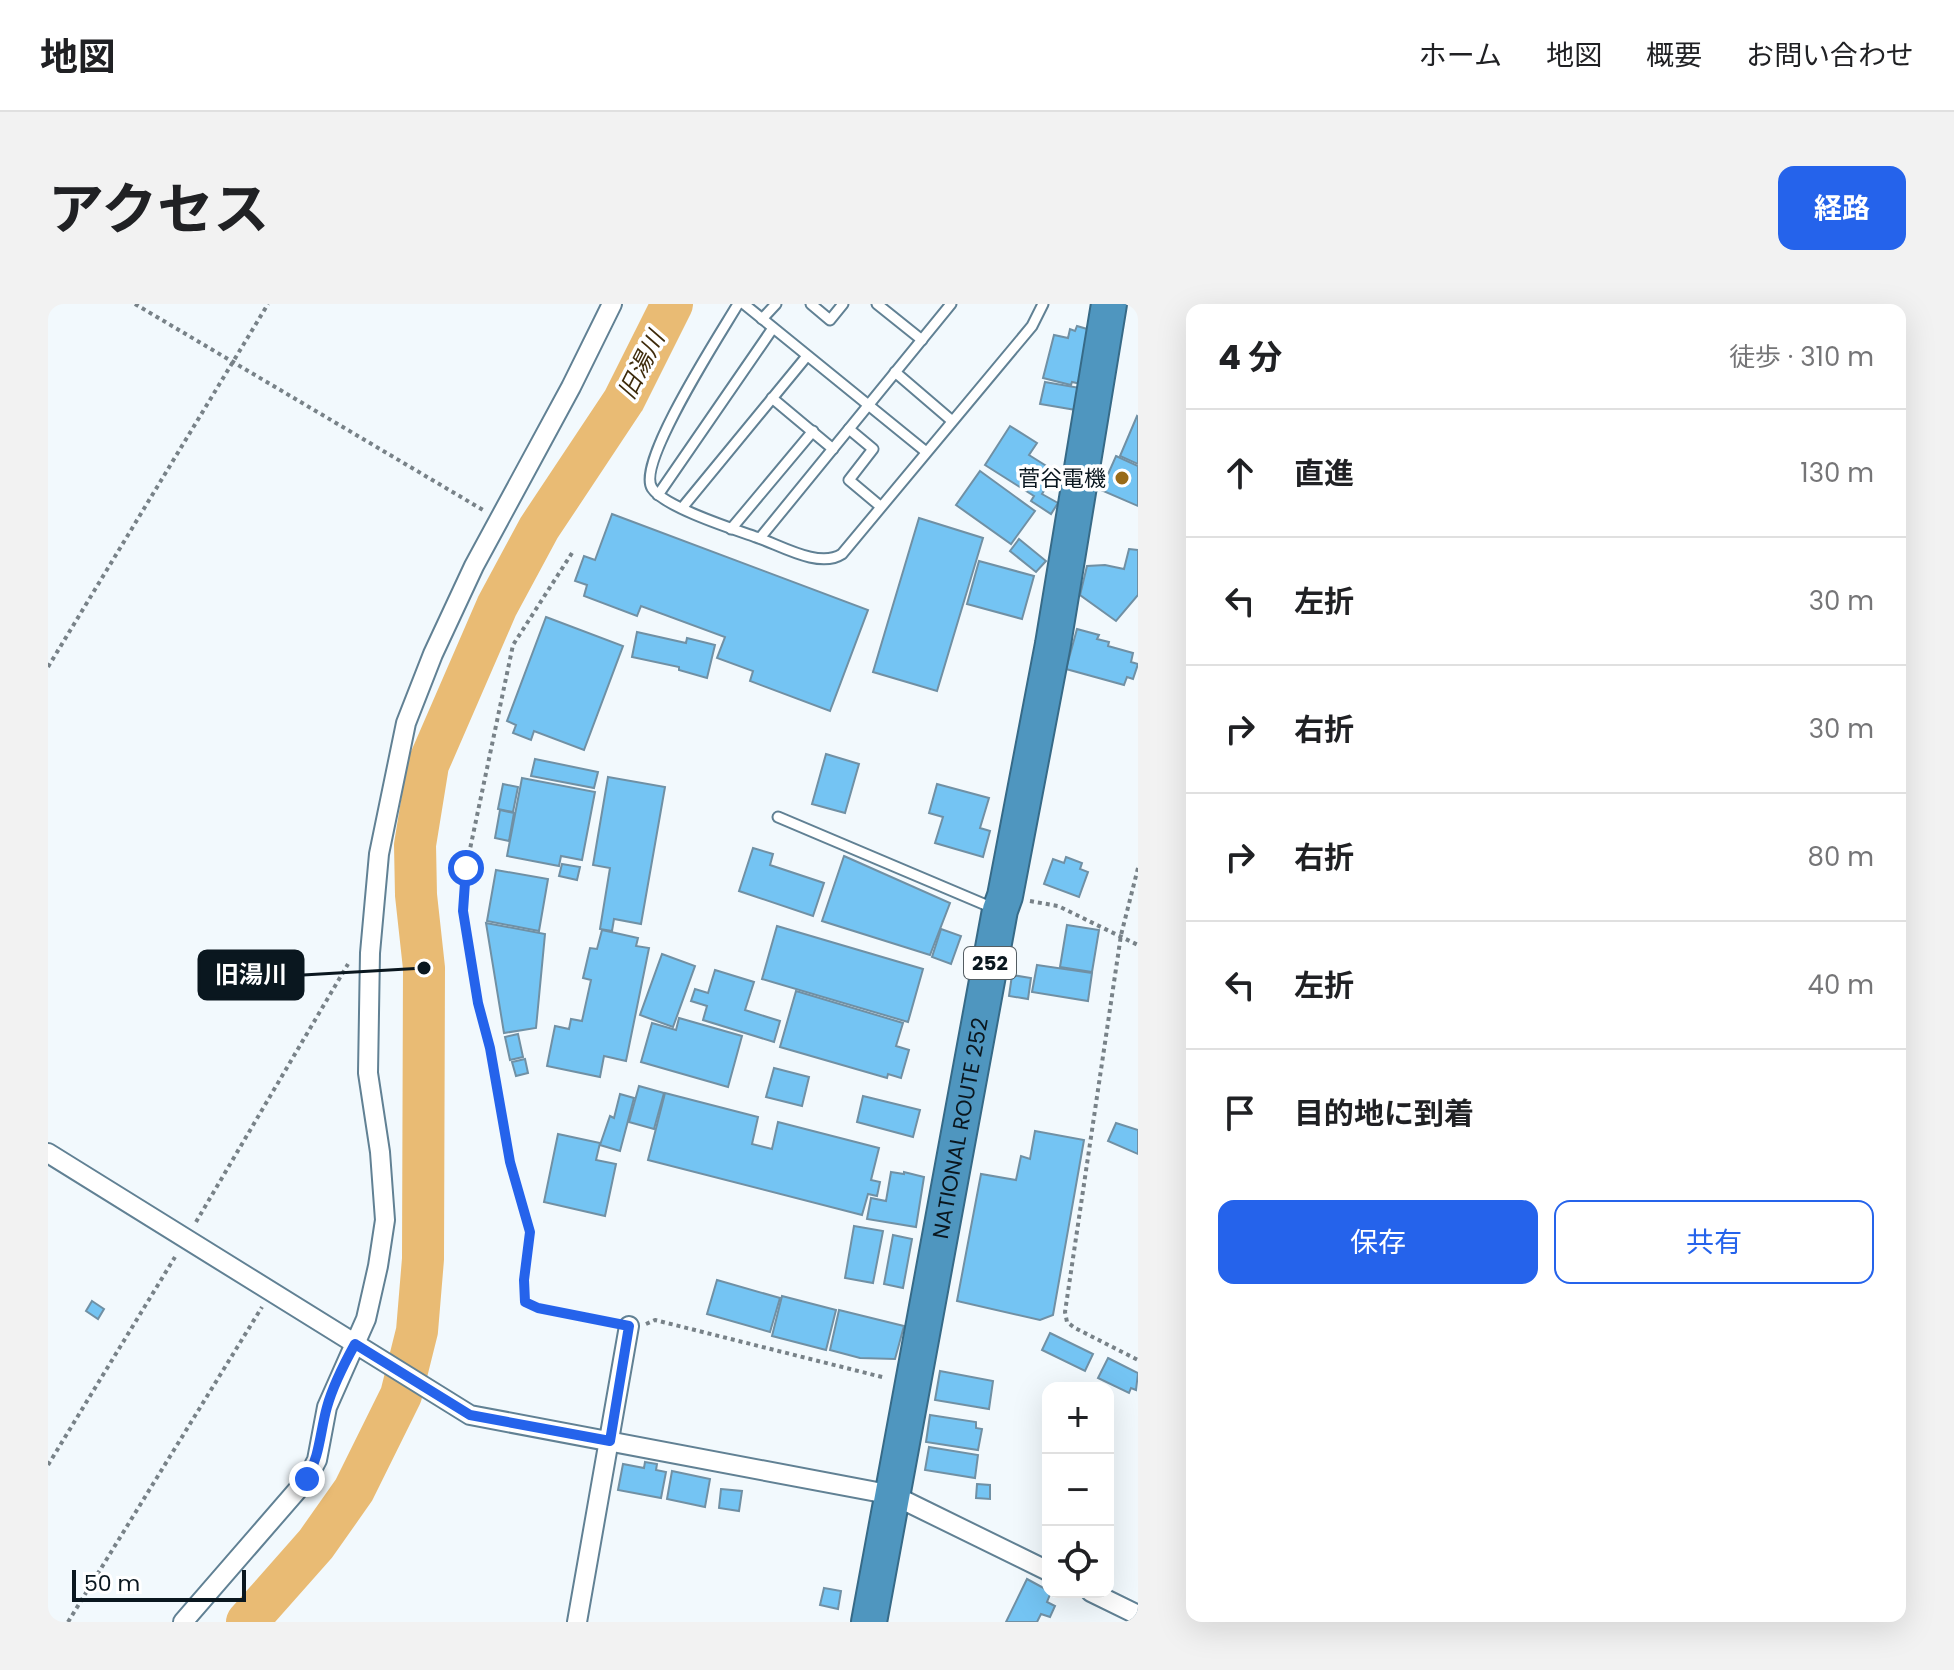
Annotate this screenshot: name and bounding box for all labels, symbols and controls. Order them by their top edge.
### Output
text: 地図 [40,30,116,83]
text: ホーム [1419,36,1502,75]
text: 地図 [1546,36,1602,75]
text: 概要 [1646,36,1702,75]
text: お問い合わせ [1746,36,1914,75]
button: 経路 [1778,166,1906,250]
text: アクセス [48,170,269,249]
water label: 旧湯川 [610,323,673,405]
text: 4 分 [1218,333,1282,381]
text: 徒歩 · 310 m [1729,339,1874,375]
icon: ahead [1218,451,1262,495]
text: 直進 [1294,452,1354,495]
text: 130 m [1800,455,1874,491]
place label: 菅谷電機 [1018,463,1106,494]
marker: 菅谷電機 [1113,469,1131,487]
icon: left [1218,579,1262,623]
text: 左折 [1294,580,1354,623]
text: 30 m [1809,583,1874,619]
icon: right [1218,707,1262,751]
text: 右折 [1294,708,1354,751]
text: 30 m [1809,711,1874,747]
icon: right [1218,835,1262,879]
text: 右折 [1294,836,1354,879]
text: 80 m [1808,839,1874,875]
route start [448,850,484,886]
road number: 252 [964,947,1016,979]
callout: 旧湯川 [199,951,303,999]
text: 旧湯川 [215,958,287,991]
icon: left [1218,963,1262,1007]
text: 左折 [1294,964,1354,1007]
text: 40 m [1808,967,1874,1003]
street label: NATIONAL ROUTE 252 [924,1015,995,1241]
icon: arrive [1218,1091,1262,1135]
text: 目的地に到着 [1294,1092,1474,1135]
button: 保存 [1218,1200,1538,1284]
button: 共有 [1554,1200,1874,1284]
map controls [1042,1382,1114,1598]
button: + [1042,1382,1114,1454]
button: − [1042,1454,1114,1526]
route end [289,1461,325,1497]
button: locate [1042,1526,1114,1598]
scale bar [72,1566,246,1602]
text: 50 m [84,1568,140,1599]

